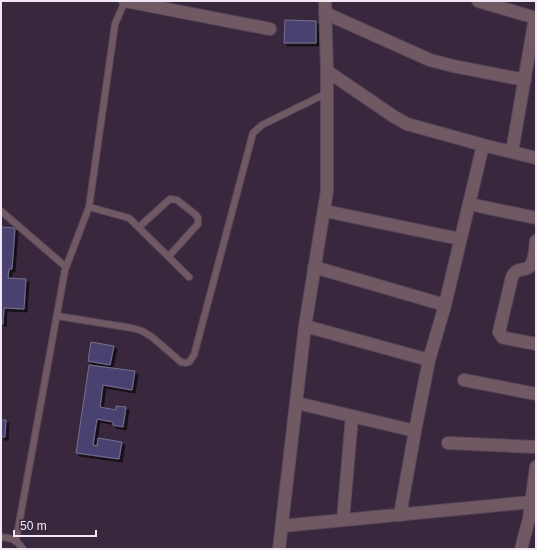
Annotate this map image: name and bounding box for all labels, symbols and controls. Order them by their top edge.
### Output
scale bar [14,512,96,538]
text: 50 m [20,519,47,533]

